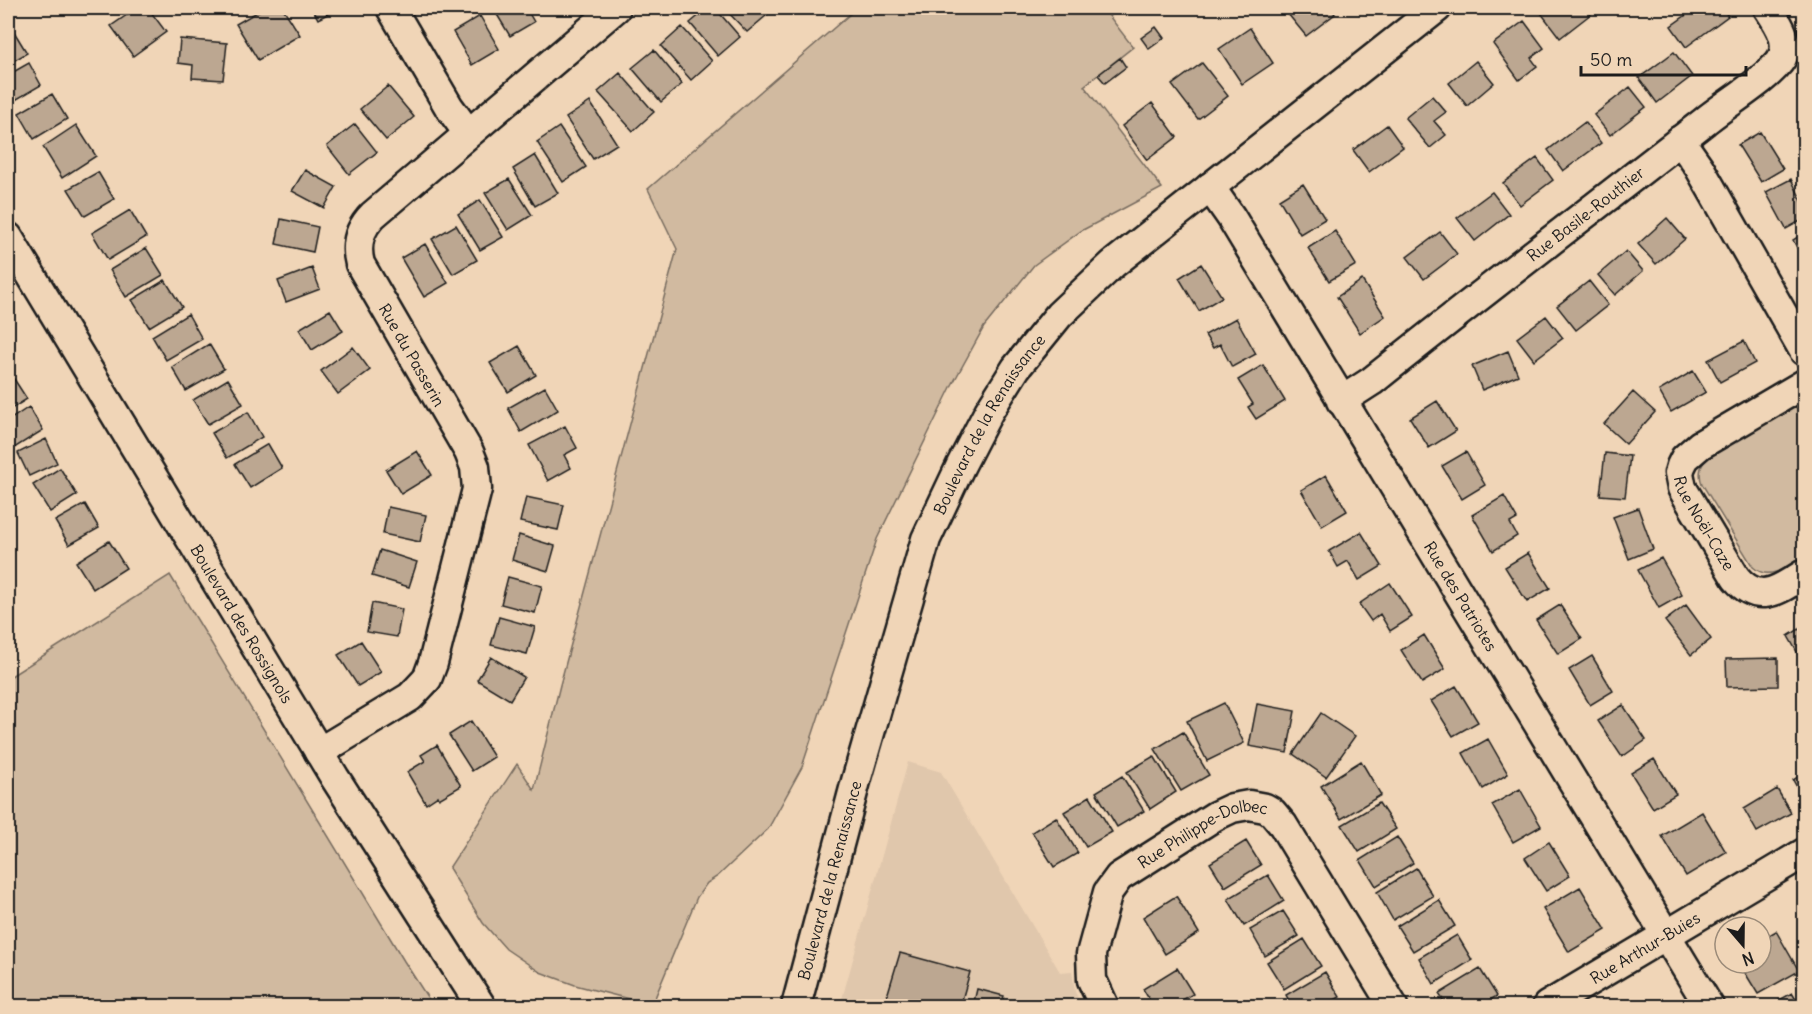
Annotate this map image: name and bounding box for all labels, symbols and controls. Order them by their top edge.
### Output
scale bar [1581,39,1746,77]
text: 50 m [1590,48,1632,71]
street label: Rue Basile-Routhier [1523,162,1649,266]
street label: Rue du Passerin [375,300,449,410]
street label: Boulevard de la Renaissance [929,330,1049,518]
street label: Rue Noël-Caze [1670,474,1739,574]
street label: Rue des Patriotes [1420,538,1502,655]
street label: Boulevard des Rossignols [186,541,297,707]
street label: Boulevard de la Renaissance [793,778,866,982]
street label: Rue Philippe-Dolbec [1134,795,1270,873]
street label: Rue Arthur-Buies [1586,907,1703,988]
north arrow [1713,915,1773,975]
text: N [1740,948,1757,970]

